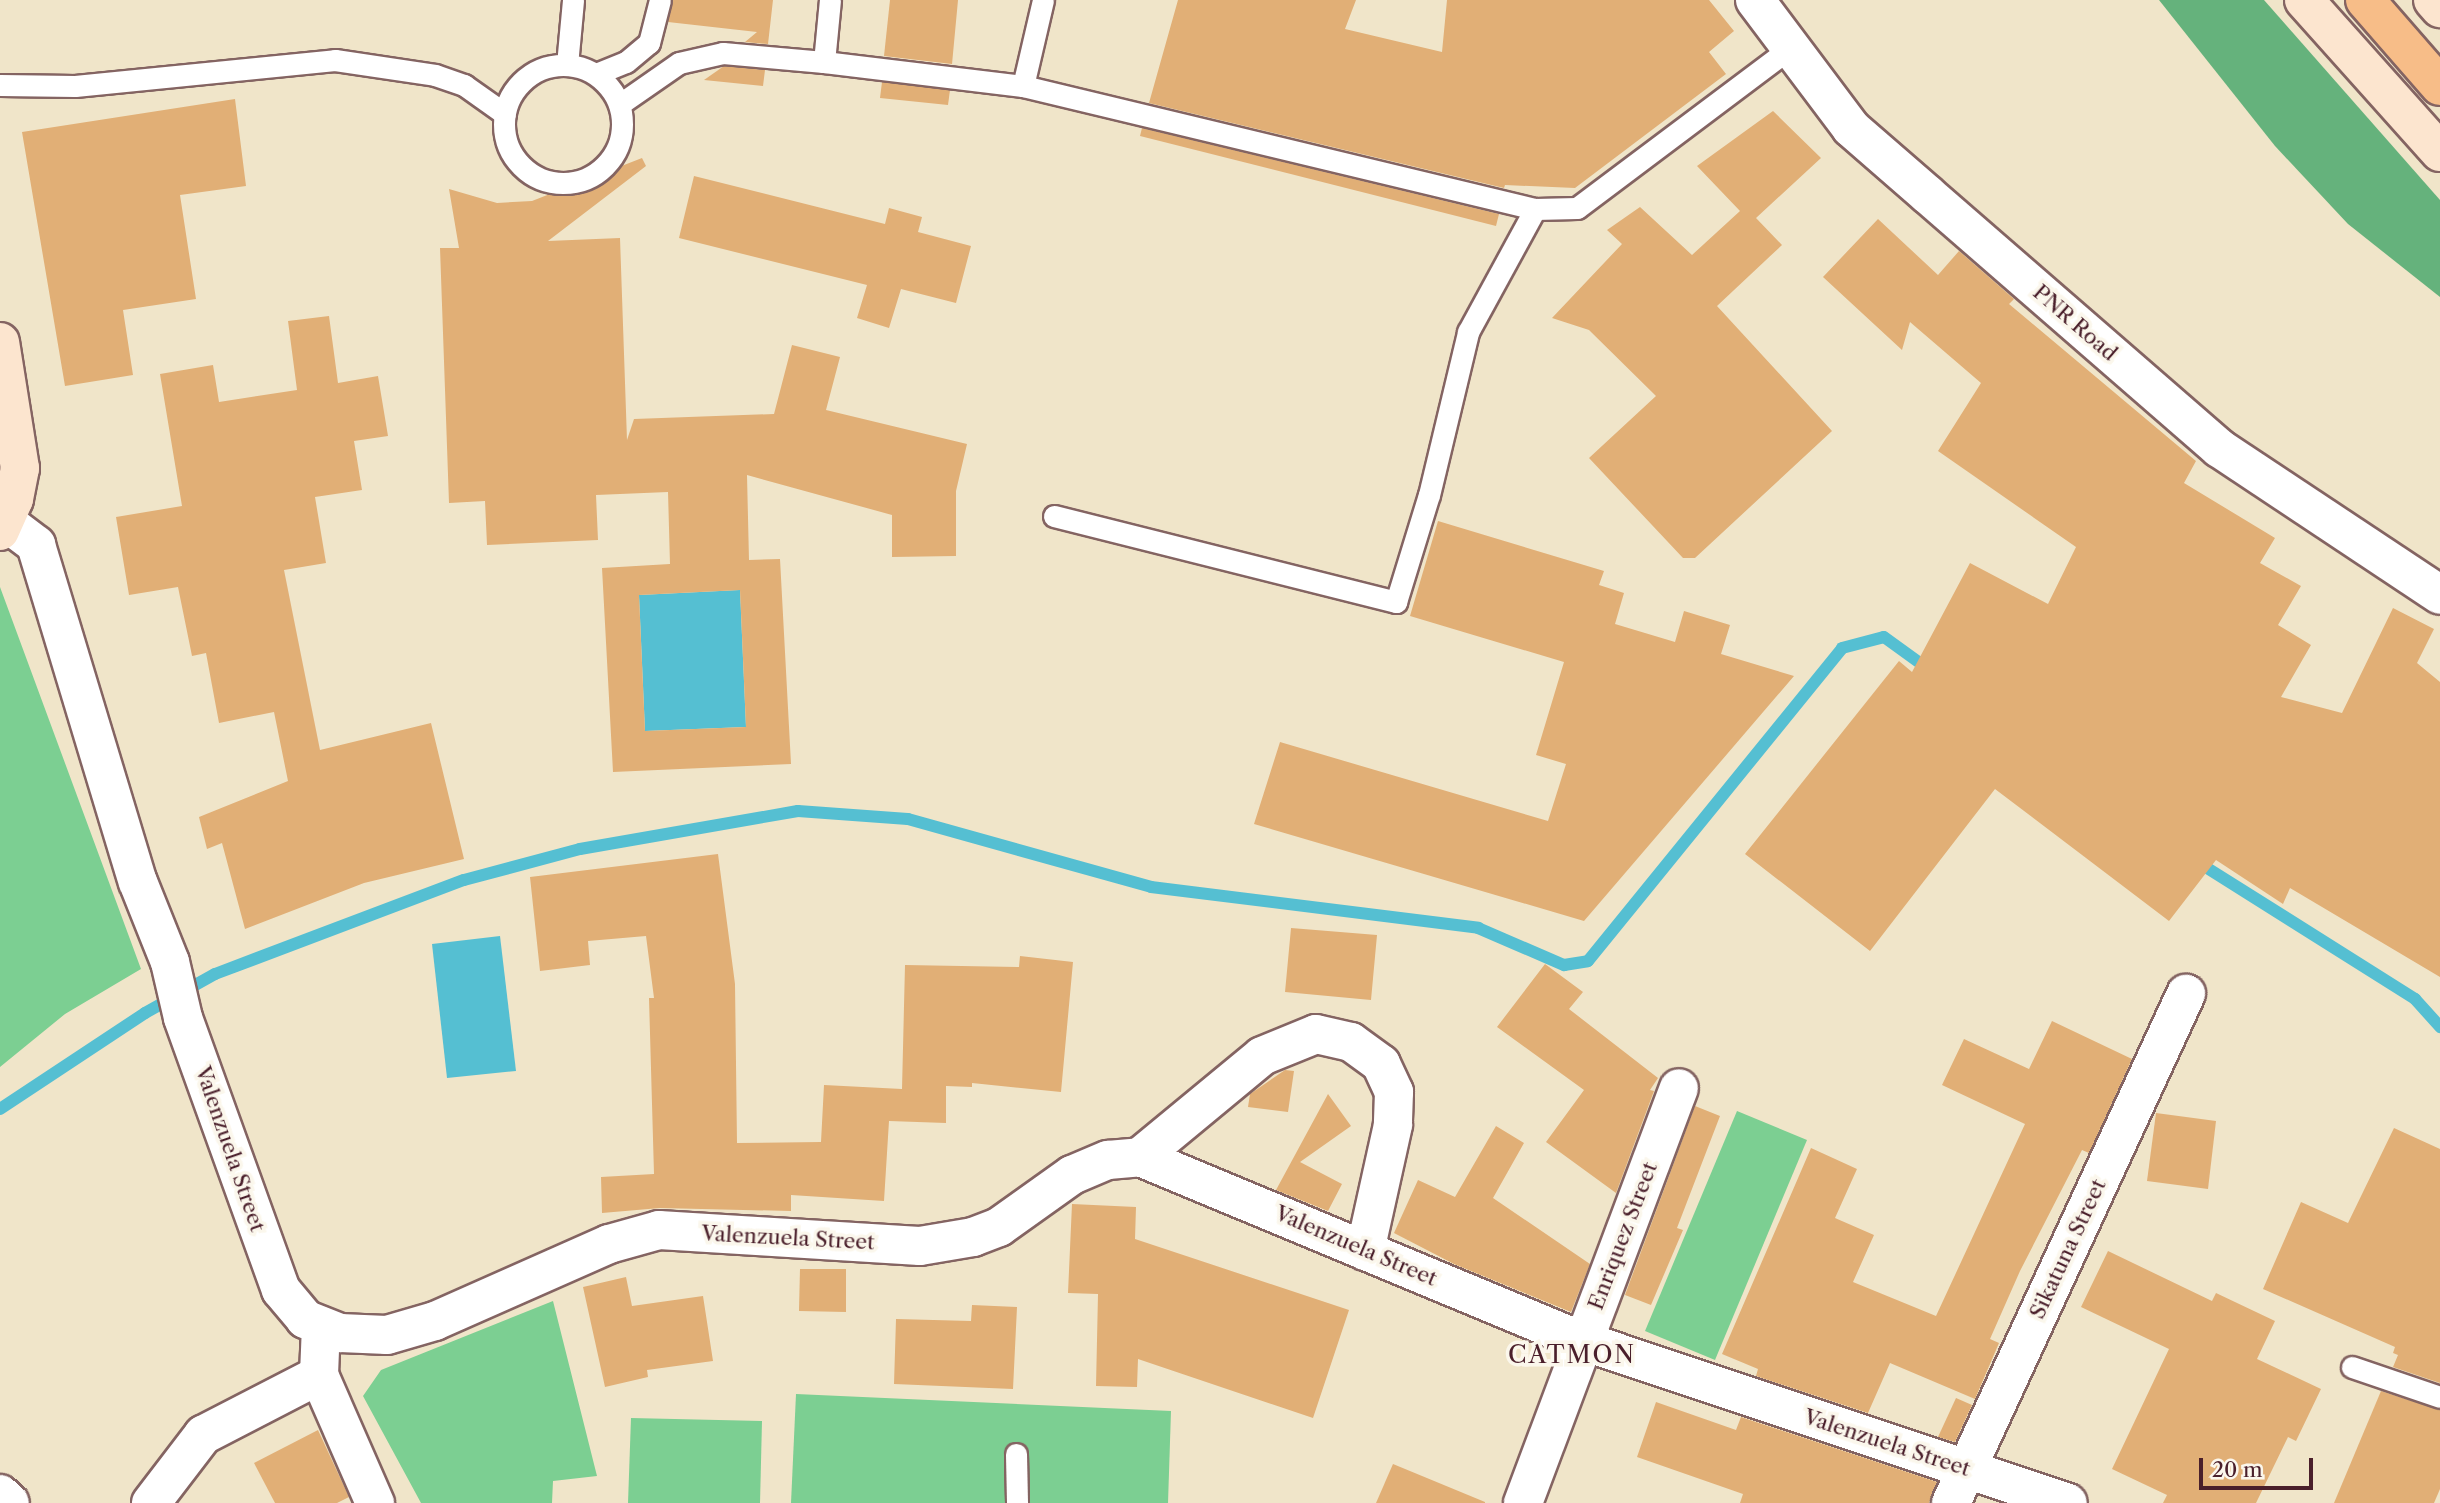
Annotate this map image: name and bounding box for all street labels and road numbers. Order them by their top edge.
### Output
street label: PNR Road [2028,279,2122,367]
street label: Valenzuela Street [190,1063,270,1235]
street label: Enriquez Street [1583,1159,1663,1313]
street label: Sikatuna Street [2025,1175,2111,1323]
street label: Valenzuela Street [1271,1201,1441,1291]
street label: Valenzuela Street [701,1221,875,1255]
street label: Valenzuela Street [1801,1404,1973,1482]

